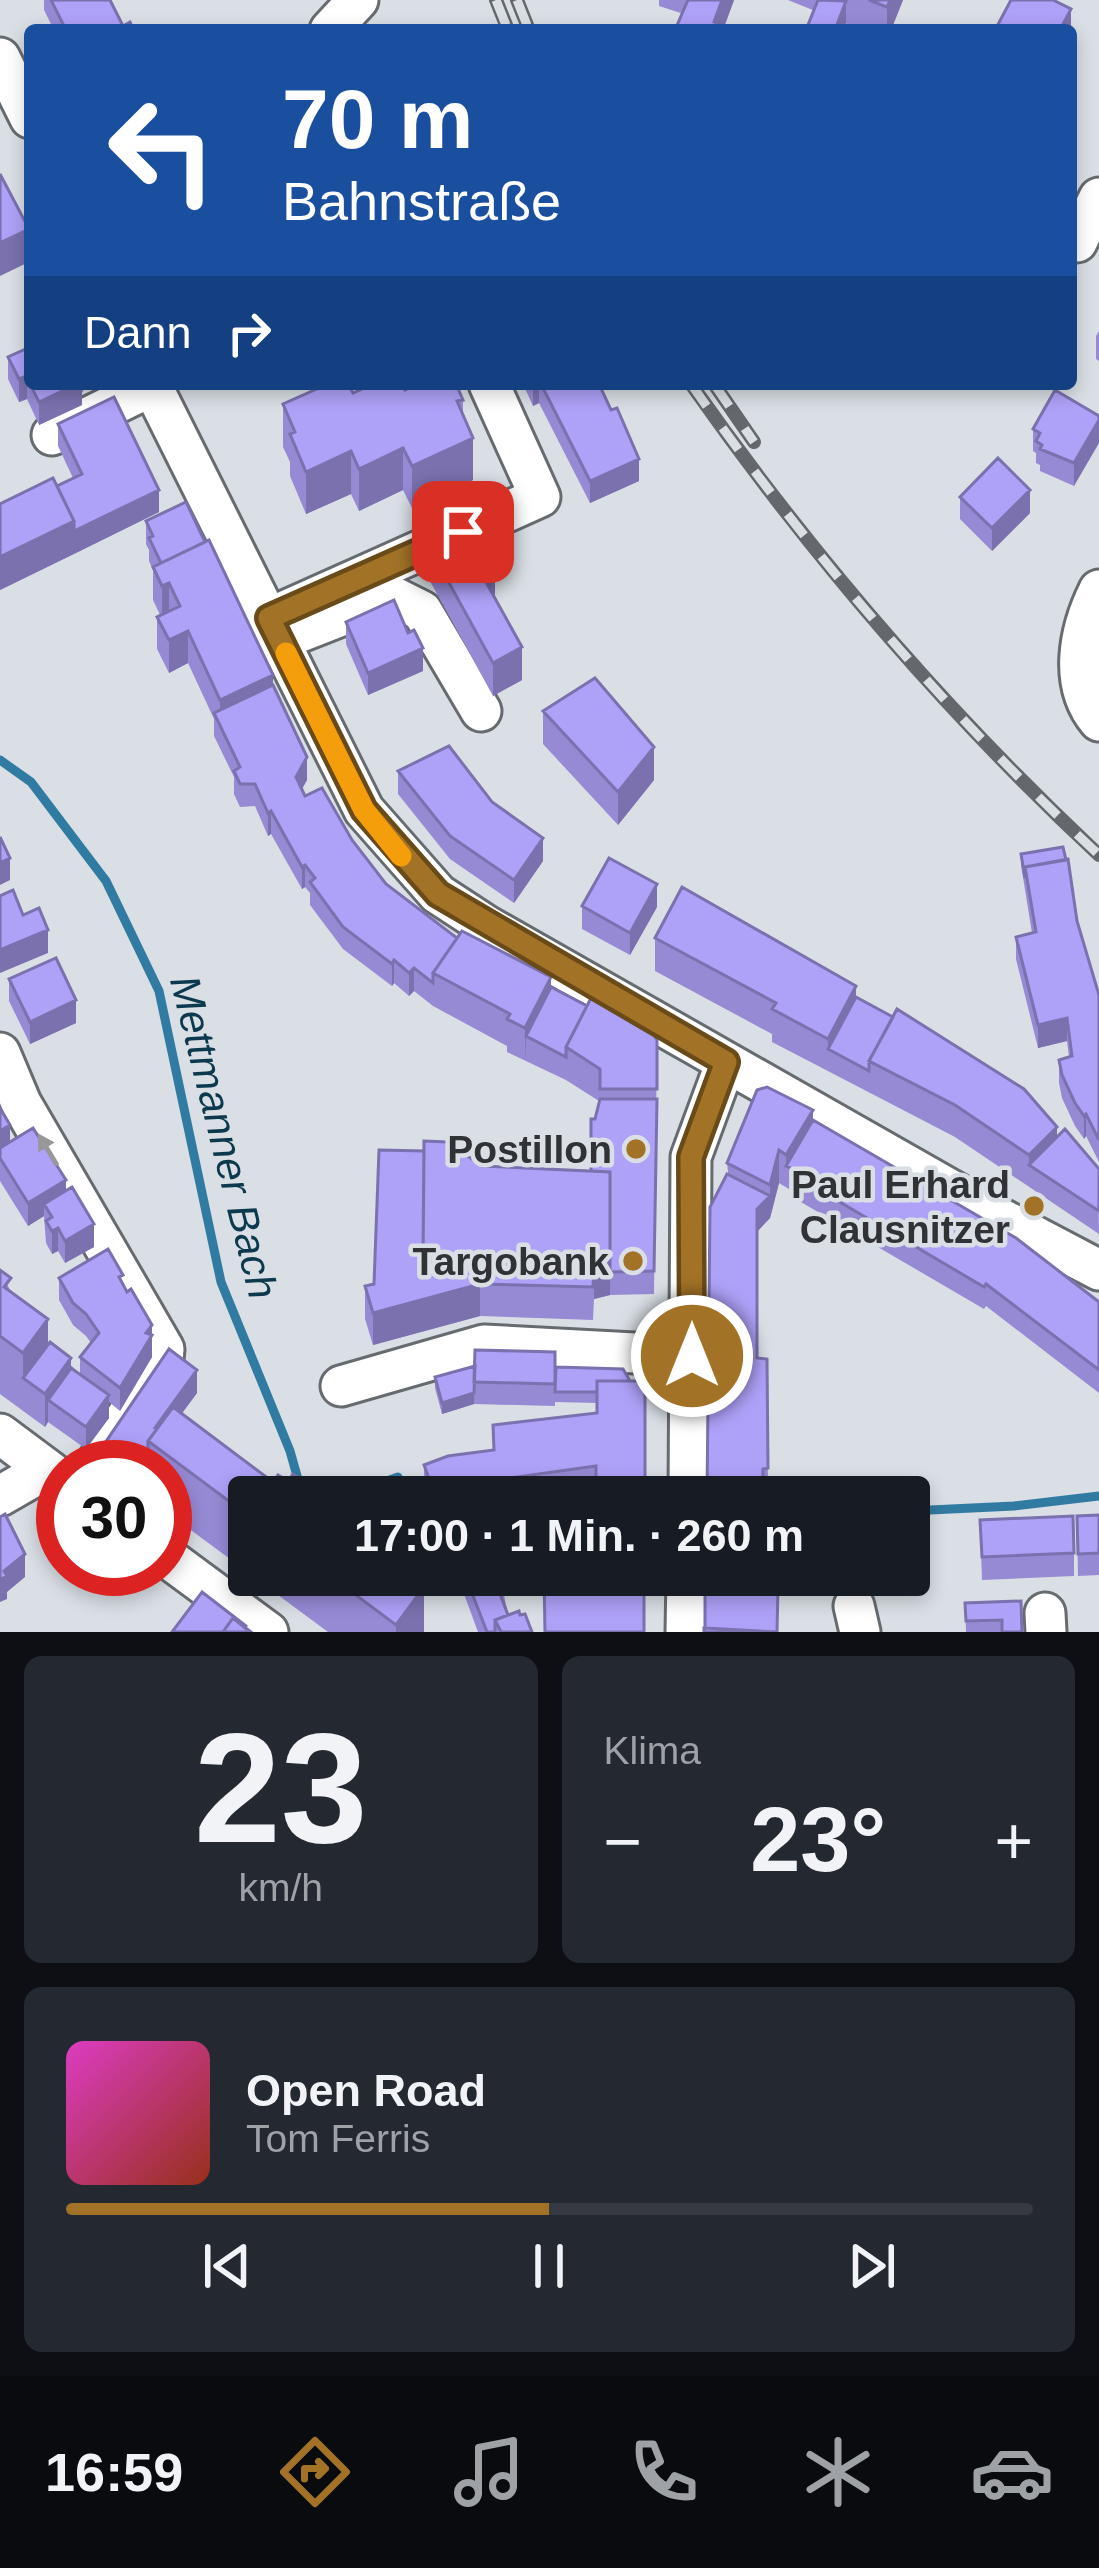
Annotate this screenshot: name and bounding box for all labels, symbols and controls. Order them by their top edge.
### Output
icon: left [84,72,240,228]
text: 70 m [282,72,473,166]
text: Bahnstraße [282,171,561,231]
icon: right [216,300,282,366]
text: Dann [84,307,192,358]
pin [412,481,514,583]
icon: arrive [430,499,496,565]
water label: Mettmanner Bach [161,970,287,1304]
place label: Postillon [447,1128,612,1171]
one-way arrow [39,1133,60,1167]
marker: Postillon [623,1136,649,1162]
place label: Paul Erhard Clausnitzer [791,1163,1010,1251]
marker: Paul Erhard Clausnitzer [1021,1193,1047,1219]
place label: Targobank [413,1240,609,1283]
marker: Targobank [620,1248,646,1274]
position arrow [629,1293,755,1419]
speed limit sign: 30 [36,1440,192,1596]
text: 17:00 · 1 Min. · 260 m [354,1510,804,1561]
text: 23 [194,1701,368,1875]
text: Klima [604,1729,701,1772]
text: 23° [750,1790,886,1890]
text: − [604,1804,642,1878]
text: + [994,1804,1033,1878]
text: km/h [238,1866,323,1909]
text: Open Road [246,2065,486,2116]
text: Tom Ferris [246,2117,430,2160]
icon: previous [194,2233,260,2299]
icon: pause [516,2233,582,2299]
icon: next [839,2233,905,2299]
icon: directions [273,2430,357,2514]
icon: music [447,2430,531,2514]
icon: phone [622,2430,706,2514]
icon: climate [796,2430,880,2514]
icon: car [970,2430,1054,2514]
text: 16:59 [45,2442,183,2502]

